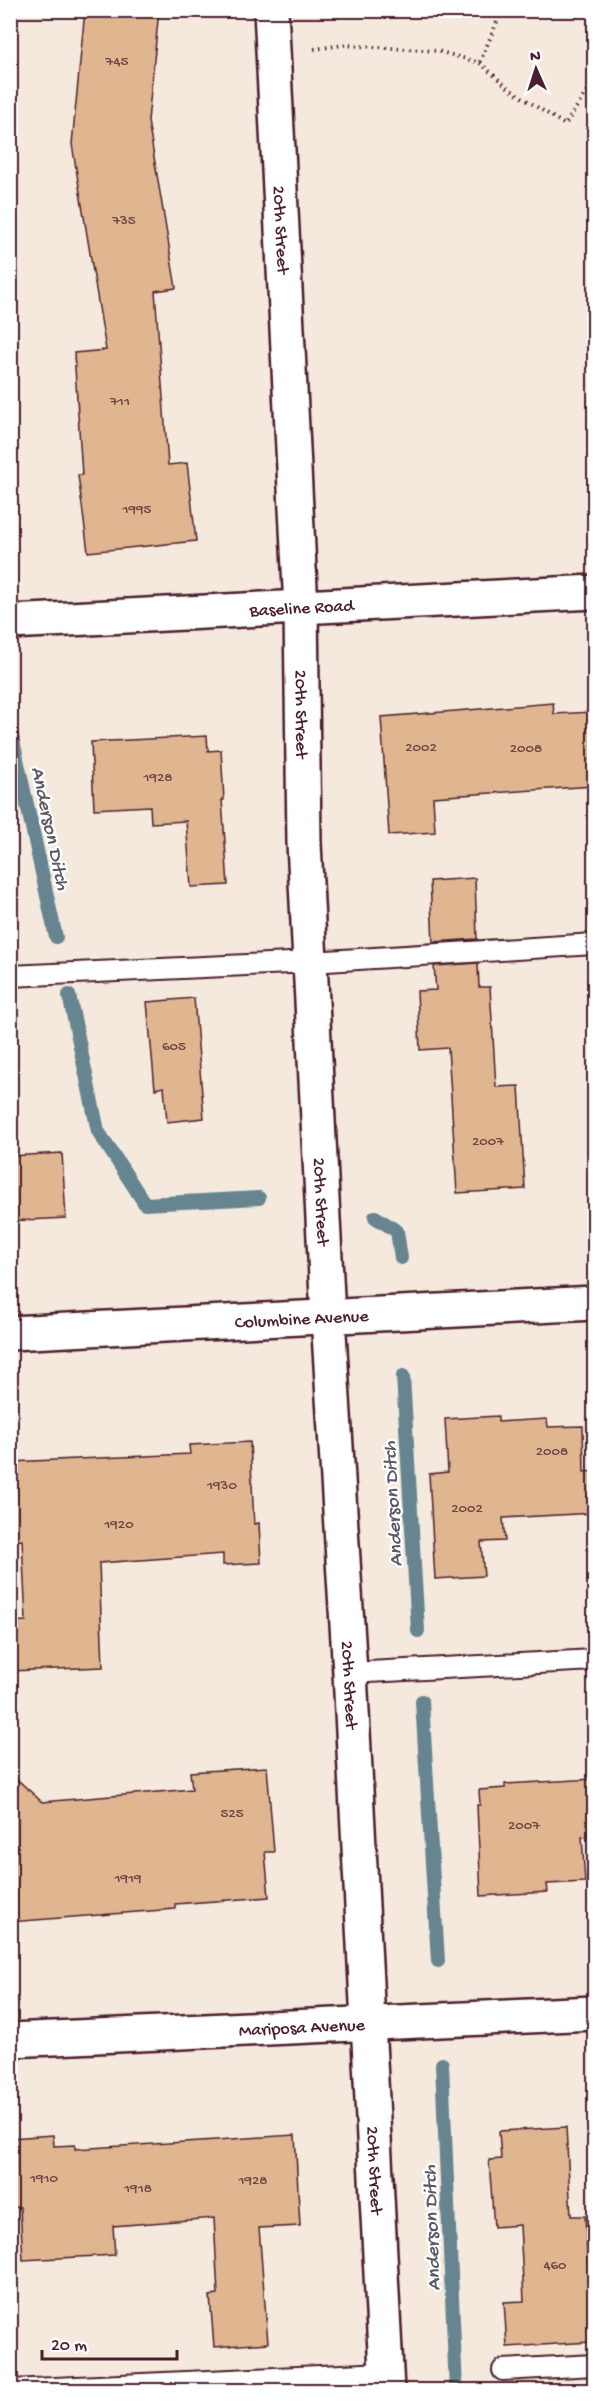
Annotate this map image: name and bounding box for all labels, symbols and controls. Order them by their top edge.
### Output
north arrow [506,39,566,99]
text: N [530,48,542,67]
house number: 745 [105,53,128,71]
street label: 20th Street [267,185,292,276]
house number: 735 [111,212,136,230]
house number: 711 [109,393,130,411]
house number: 1995 [122,501,152,519]
street label: Baseline Road [248,596,356,623]
street label: 20th Street [289,670,311,760]
house number: 2002 [405,739,437,757]
house number: 2008 [510,740,542,758]
water label: Anderson Ditch [24,765,73,893]
house number: 1928 [142,769,173,787]
house number: 605 [162,1038,186,1056]
house number: 2007 [472,1133,505,1151]
street label: 20th Street [307,1157,332,1248]
street label: Columbine Avenue [234,1307,370,1334]
water label: Anderson Ditch [380,1440,409,1567]
house number: 2008 [536,1443,568,1461]
house number: 1930 [206,1477,237,1495]
house number: 2002 [451,1500,483,1518]
house number: 1920 [103,1516,134,1534]
street label: 20th Street [335,1640,361,1731]
house number: 525 [220,1805,244,1823]
house number: 2007 [508,1817,541,1835]
house number: 1919 [113,1870,142,1888]
street label: Mariposa Avenue [238,2016,366,2042]
street label: 20th Street [360,2125,386,2216]
water label: Anderson Ditch [420,2165,447,2291]
house number: 1910 [29,2170,59,2188]
house number: 1928 [237,2172,268,2190]
house number: 1918 [123,2180,152,2198]
house number: 460 [543,2257,567,2275]
scale bar [42,2323,177,2361]
text: 20 m [51,2336,87,2357]

